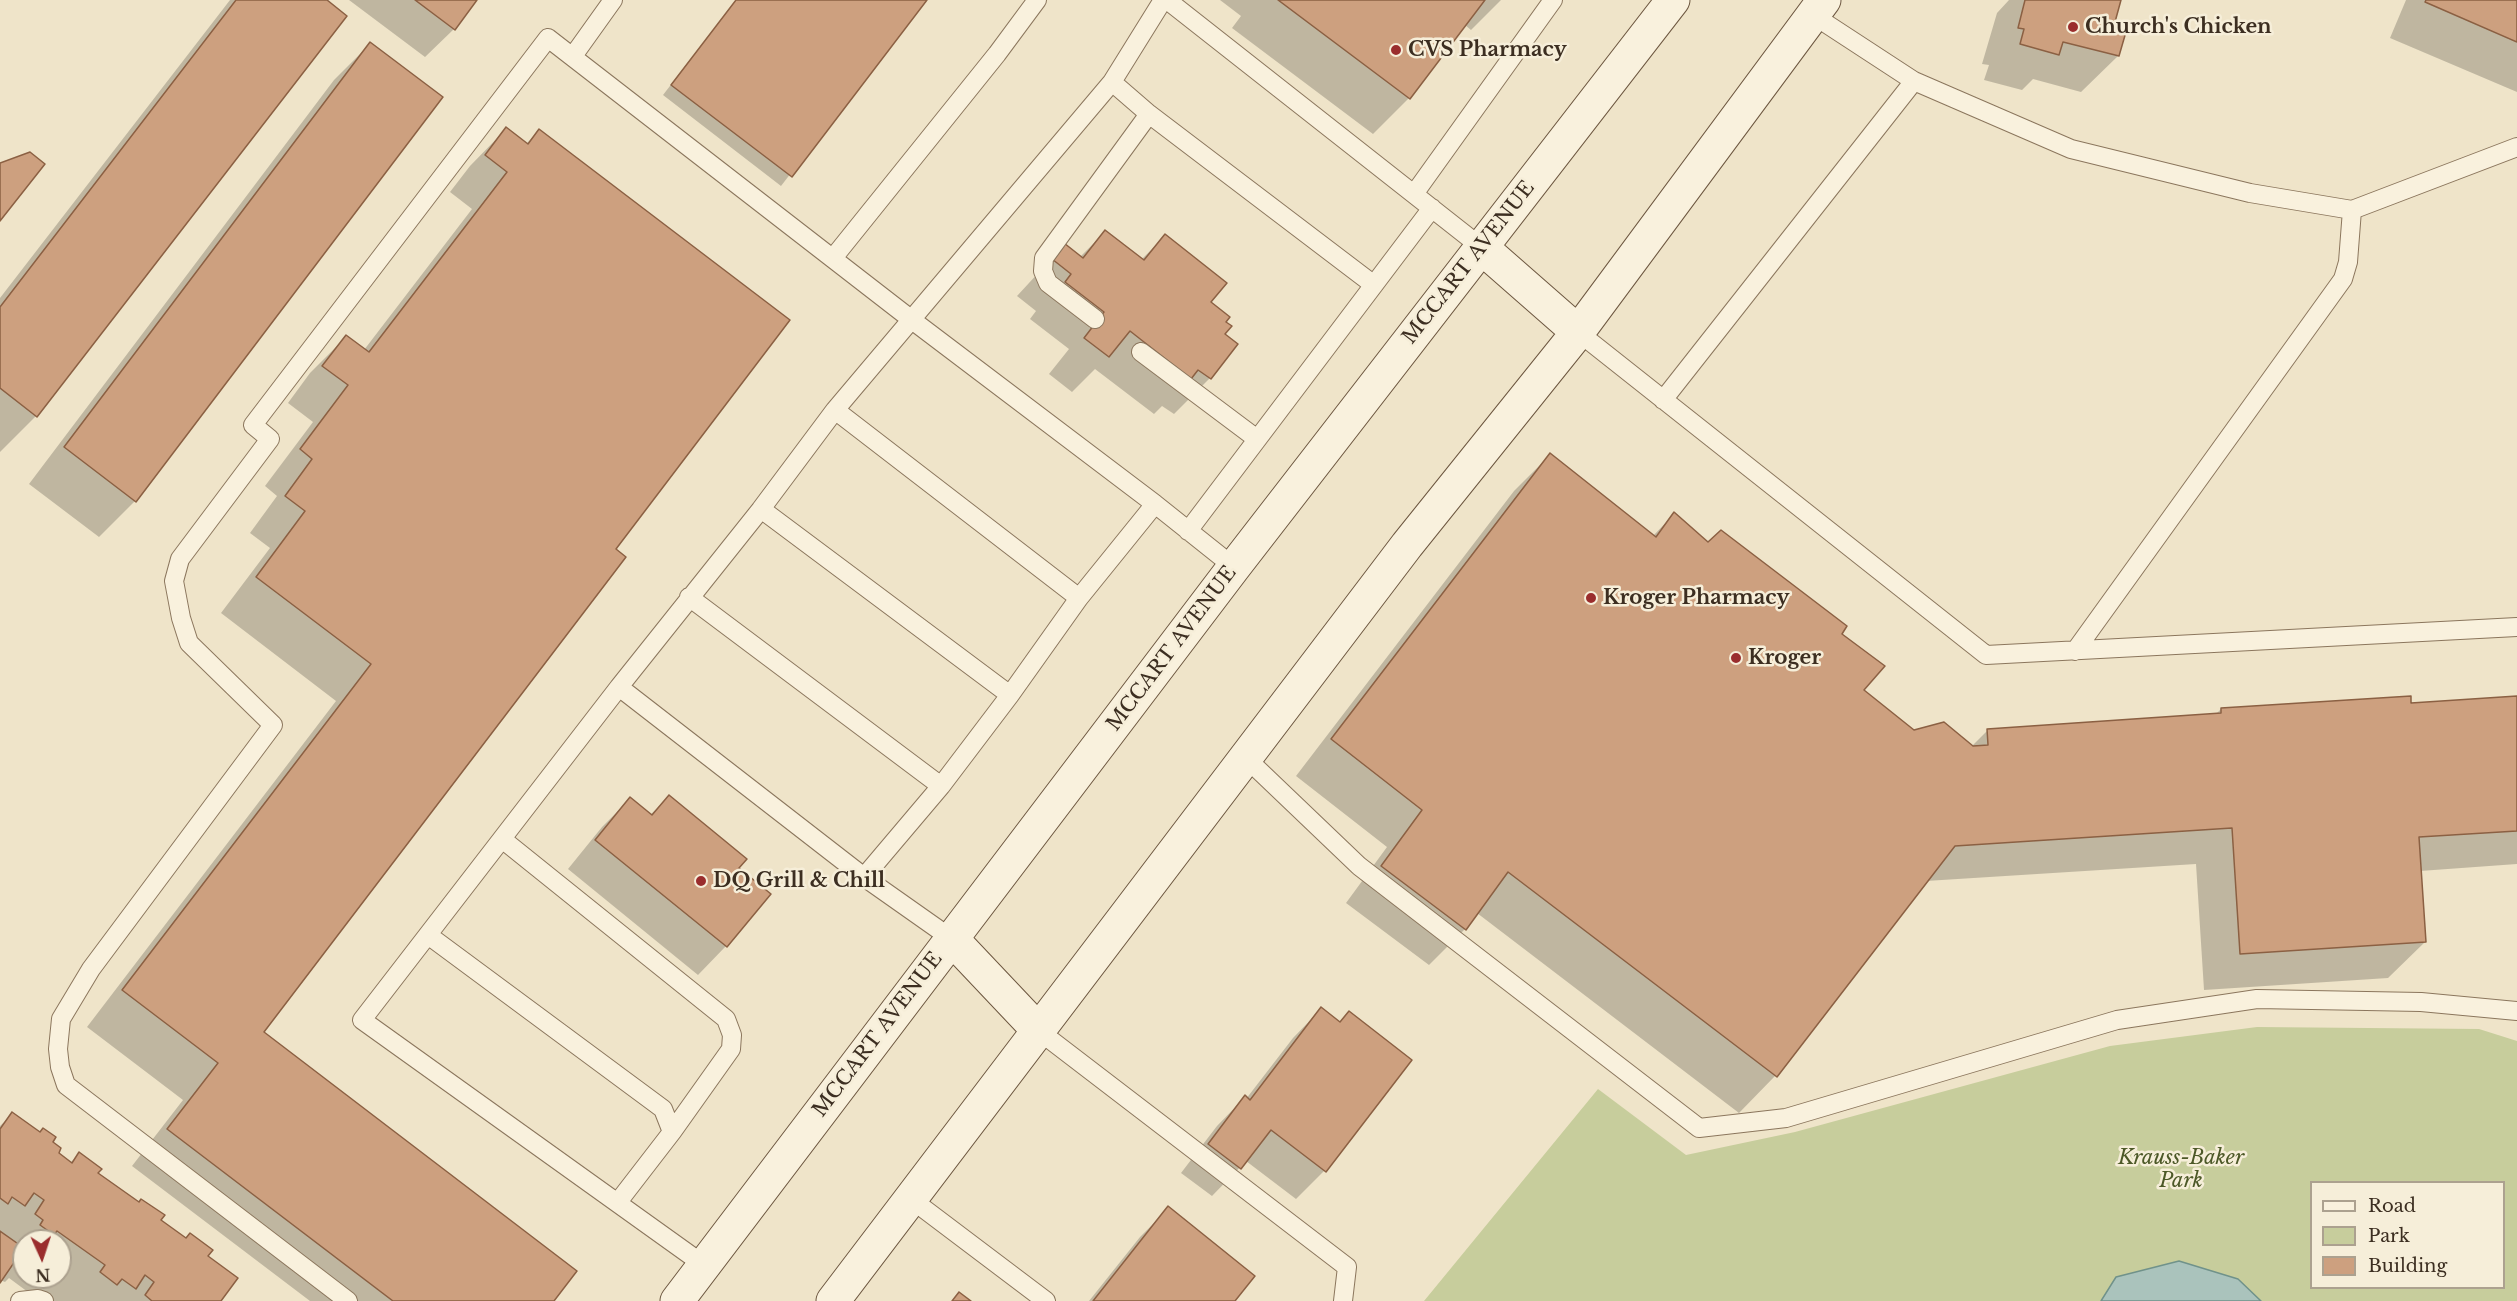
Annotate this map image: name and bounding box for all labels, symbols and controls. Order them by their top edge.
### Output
place label: Church's Chicken [2085,15,2272,39]
marker: Church's Chicken [2066,20,2080,34]
place label: CVS Pharmacy [1408,38,1567,62]
marker: CVS Pharmacy [1389,43,1403,57]
street label: MCCART AVENUE [1398,177,1540,349]
street label: MCCART AVENUE [1102,562,1242,736]
place label: Kroger Pharmacy [1603,586,1789,610]
marker: Kroger Pharmacy [1584,591,1598,605]
place label: Kroger [1748,646,1821,670]
marker: Kroger [1729,651,1743,665]
place label: DQ Grill & Chill [713,869,885,893]
marker: DQ Grill & Chill [694,874,708,888]
street label: MCCART AVENUE [808,948,948,1122]
park label: Krauss-Baker Park [2118,1146,2244,1193]
legend [2310,1181,2505,1289]
text: Road [2368,1195,2416,1217]
text: Park [2368,1225,2410,1247]
north arrow [12,1229,72,1289]
text: Building [2368,1255,2447,1277]
text: N [35,1265,51,1285]

